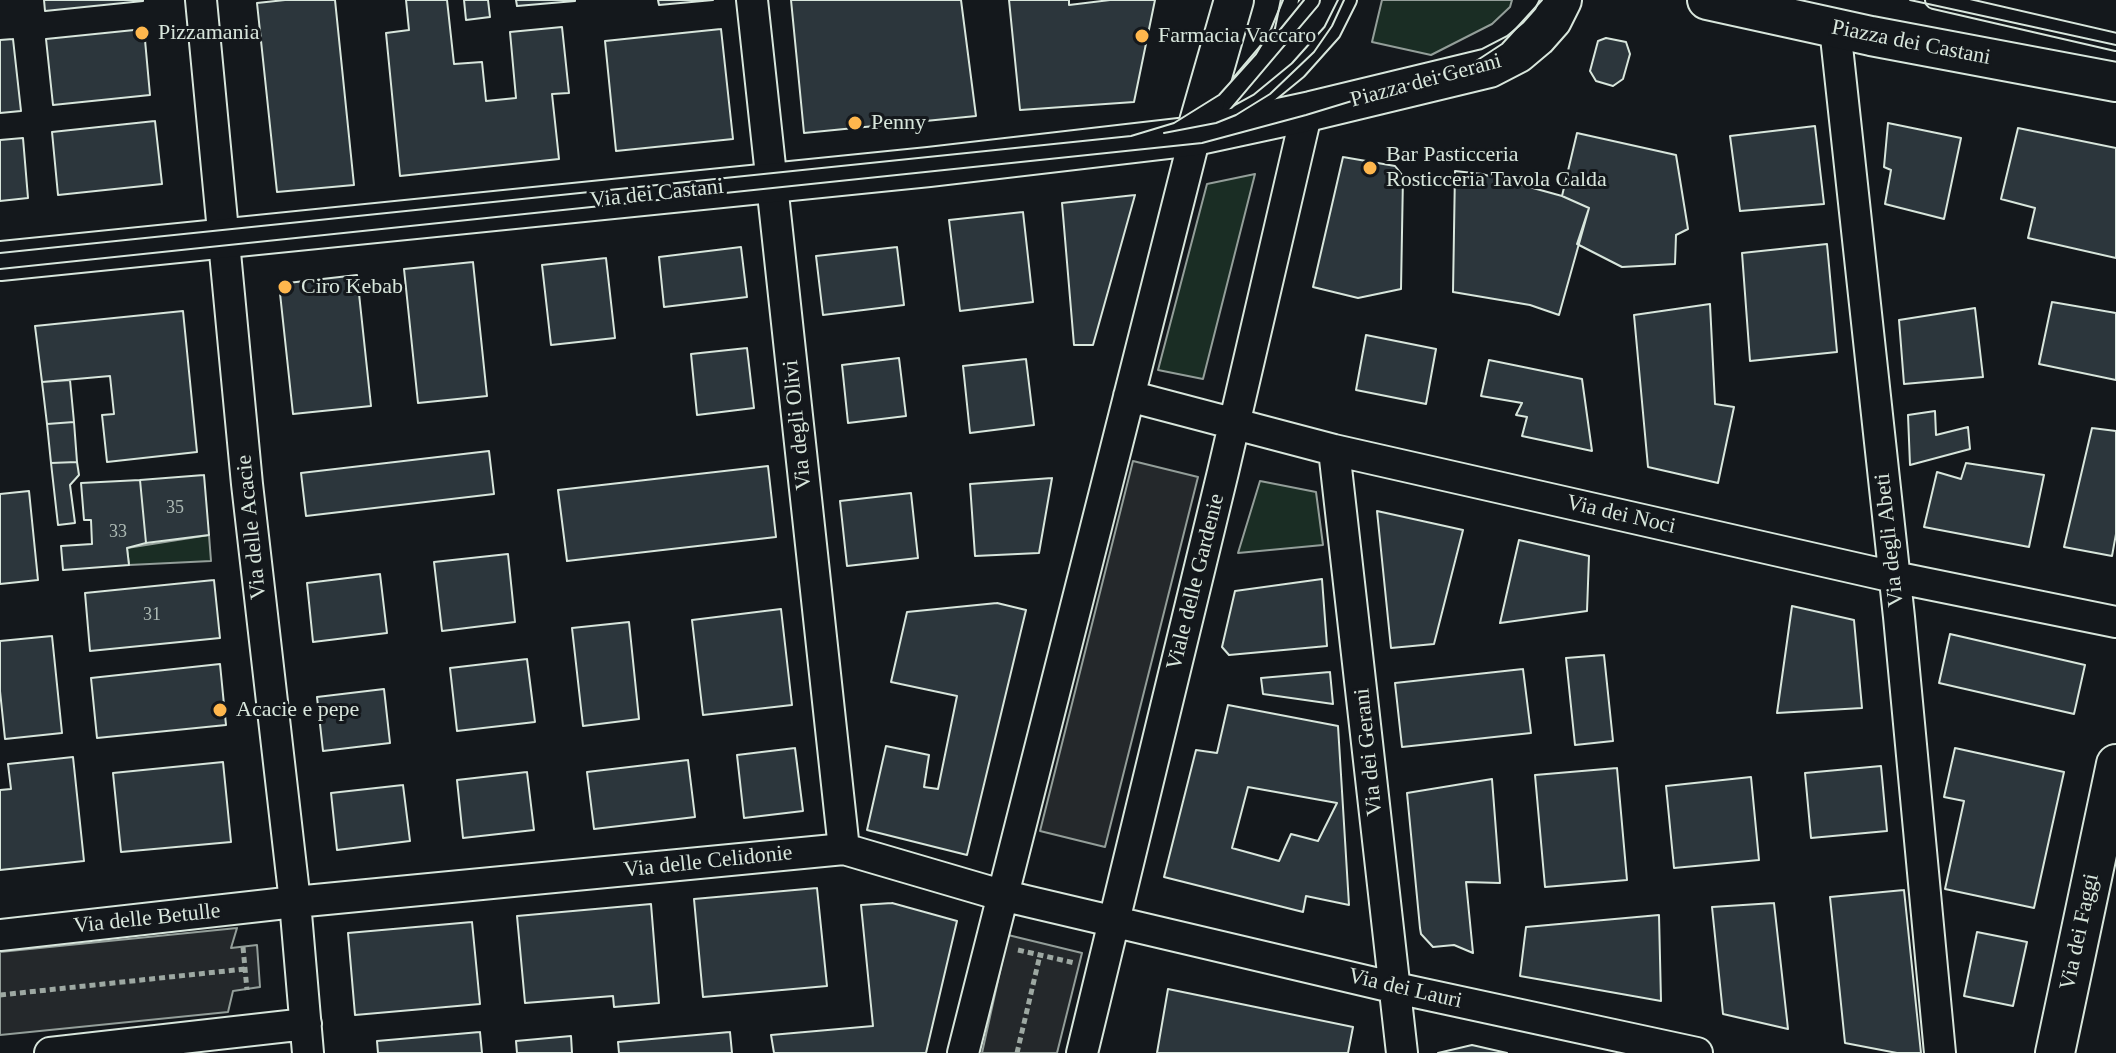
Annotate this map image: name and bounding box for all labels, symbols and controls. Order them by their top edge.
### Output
street label: Piazza dei Castani [1829,15,1993,71]
place label: Pizzamania [158,20,259,46]
place label: Farmacia Vaccaro [1158,23,1316,49]
marker: Pizzamania [133,24,151,42]
marker: Farmacia Vaccaro [1133,27,1151,45]
street label: Piazza dei Gerani [1348,48,1504,114]
place label: Penny [871,110,926,136]
marker: Penny [846,114,864,132]
place label: Bar Pasticceria Rosticceria Tavola Calda [1386,142,1607,194]
marker: Bar Pasticceria Rosticceria Tavola Calda [1361,159,1379,177]
street label: Via dei Castani [589,174,725,214]
place label: Ciro Kebab [301,274,403,300]
marker: Ciro Kebab [276,278,294,296]
street label: Via degli Olivi [778,359,818,491]
street label: Via delle Acacie [231,453,273,601]
street label: Via degli Abeti [1870,472,1910,608]
street label: Via dei Noci [1564,490,1678,540]
street label: Viale delle Gardenie [1161,491,1231,673]
house number: 35 [166,497,184,519]
house number: 33 [109,521,127,543]
house number: 31 [143,604,161,626]
street label: Via dei Gerani [1349,687,1389,817]
place label: Acacie e pepe [236,697,359,723]
marker: Acacie e pepe [211,701,229,719]
street label: Via delle Celidonie [622,840,794,884]
street label: Via dei Faggi [2055,871,2105,993]
street label: Via delle Betulle [72,898,222,940]
street label: Via dei Lauri [1346,963,1464,1015]

